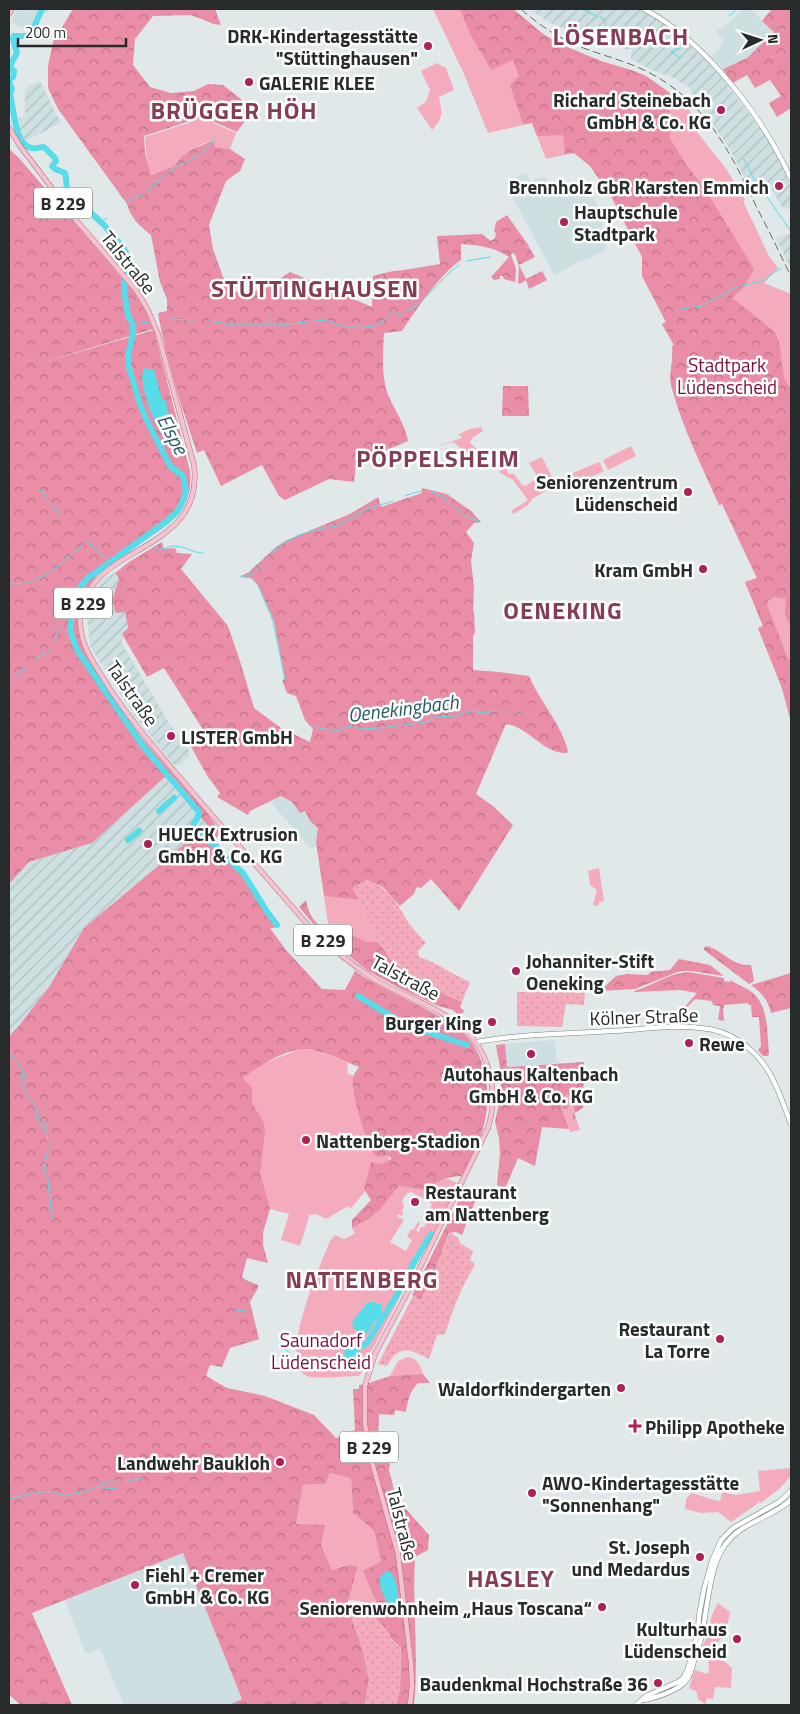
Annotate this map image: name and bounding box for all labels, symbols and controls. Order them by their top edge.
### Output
scale bar [18,15,125,47]
north arrow [735,15,785,65]
district label: LÖSENBACH [553,18,689,54]
text: 200 m [25,21,66,44]
place label: DRK-Kindertagesstätte "Stüttinghausen" [227,21,418,72]
text: N [763,33,784,45]
marker: DRK-Kindertagesstätte "Stüttinghausen" [422,40,434,52]
place label: GALERIE KLEE [259,68,375,97]
marker: GALERIE KLEE [243,76,255,88]
place label: Richard Steinebach GmbH & Co. KG [553,85,711,136]
district label: BRÜGGER HÖH [150,92,318,128]
marker: Richard Steinebach GmbH & Co. KG [715,104,727,116]
place label: Brennholz GbR Karsten Emmich [509,172,769,201]
marker: Brennholz GbR Karsten Emmich [773,180,785,192]
road number: B 229 [34,188,92,218]
place label: Hauptschule Stadtpark [574,197,678,248]
marker: Hauptschule Stadtpark [558,216,570,228]
street label: Talstraße [94,224,164,300]
district label: STÜTTINGHAUSEN [211,270,419,306]
park label: Stadtpark Lüdenscheid [677,350,777,401]
water label: Elspe [149,408,197,461]
district label: PÖPPELSHEIM [356,440,520,476]
place label: Seniorenzentrum Lüdenscheid [536,467,678,518]
marker: Seniorenzentrum Lüdenscheid [682,486,694,498]
place label: Kram GmbH [594,555,693,584]
marker: Kram GmbH [697,563,709,575]
road number: B 229 [54,588,112,618]
district label: OENEKING [503,592,623,628]
street label: Talstraße [100,654,166,732]
water label: Oenekingbach [346,686,461,730]
place label: LISTER GmbH [181,722,293,751]
marker: LISTER GmbH [165,730,177,742]
place label: HUECK Extrusion GmbH & Co. KG [158,819,298,870]
marker: HUECK Extrusion GmbH & Co. KG [142,838,154,850]
road number: B 229 [294,924,352,956]
place label: Johanniter-Stift Oeneking [526,946,654,997]
street label: Talstraße [366,947,446,1007]
marker: Johanniter-Stift Oeneking [510,965,522,977]
street label: Kölner Straße [589,1000,699,1032]
place label: Burger King [385,1008,482,1037]
marker: Burger King [486,1016,498,1028]
place label: Rewe [699,1029,745,1058]
marker: Rewe [683,1037,695,1049]
marker: Autohaus Kaltenbach GmbH & Co. KG [525,1048,537,1060]
place label: Autohaus Kaltenbach GmbH & Co. KG [444,1059,619,1110]
place label: Nattenberg-Stadion [316,1126,480,1155]
marker: Nattenberg-Stadion [300,1134,312,1146]
place label: Restaurant am Nattenberg [425,1177,549,1228]
marker: Restaurant am Nattenberg [409,1196,421,1208]
district label: NATTENBERG [286,1261,438,1297]
place label: Restaurant La Torre [618,1314,710,1365]
park label: Saunadorf Lüdenscheid [271,1325,371,1376]
marker: Restaurant La Torre [714,1333,726,1345]
place label: Waldorfkindergarten [438,1374,611,1403]
marker: Waldorfkindergarten [615,1382,627,1394]
place label: Philipp Apotheke [645,1412,785,1441]
marker: Philipp Apotheke [629,1420,641,1432]
road number: B 229 [340,1431,398,1462]
place label: Landwehr Baukloh [117,1448,270,1477]
marker: Landwehr Baukloh [274,1456,286,1468]
place label: AWO-Kindertagesstätte "Sonnenhang" [542,1468,740,1519]
street label: Talstraße [380,1484,426,1564]
marker: AWO-Kindertagesstätte "Sonnenhang" [526,1487,538,1499]
place label: St. Joseph und Medardus [571,1532,690,1583]
marker: St. Joseph und Medardus [694,1551,706,1563]
place label: Fiehl + Cremer GmbH & Co. KG [145,1560,269,1611]
district label: HASLEY [467,1560,555,1596]
marker: Fiehl + Cremer GmbH & Co. KG [129,1579,141,1591]
place label: Seniorenwohnheim „Haus Toscana“ [299,1593,592,1622]
marker: Seniorenwohnheim „Haus Toscana“ [596,1601,608,1613]
place label: Kulturhaus Lüdenscheid [624,1614,727,1665]
marker: Kulturhaus Lüdenscheid [731,1633,743,1645]
place label: Baudenkmal Hochstraße 36 [420,1669,648,1698]
marker: Baudenkmal Hochstraße 36 [652,1677,664,1689]

